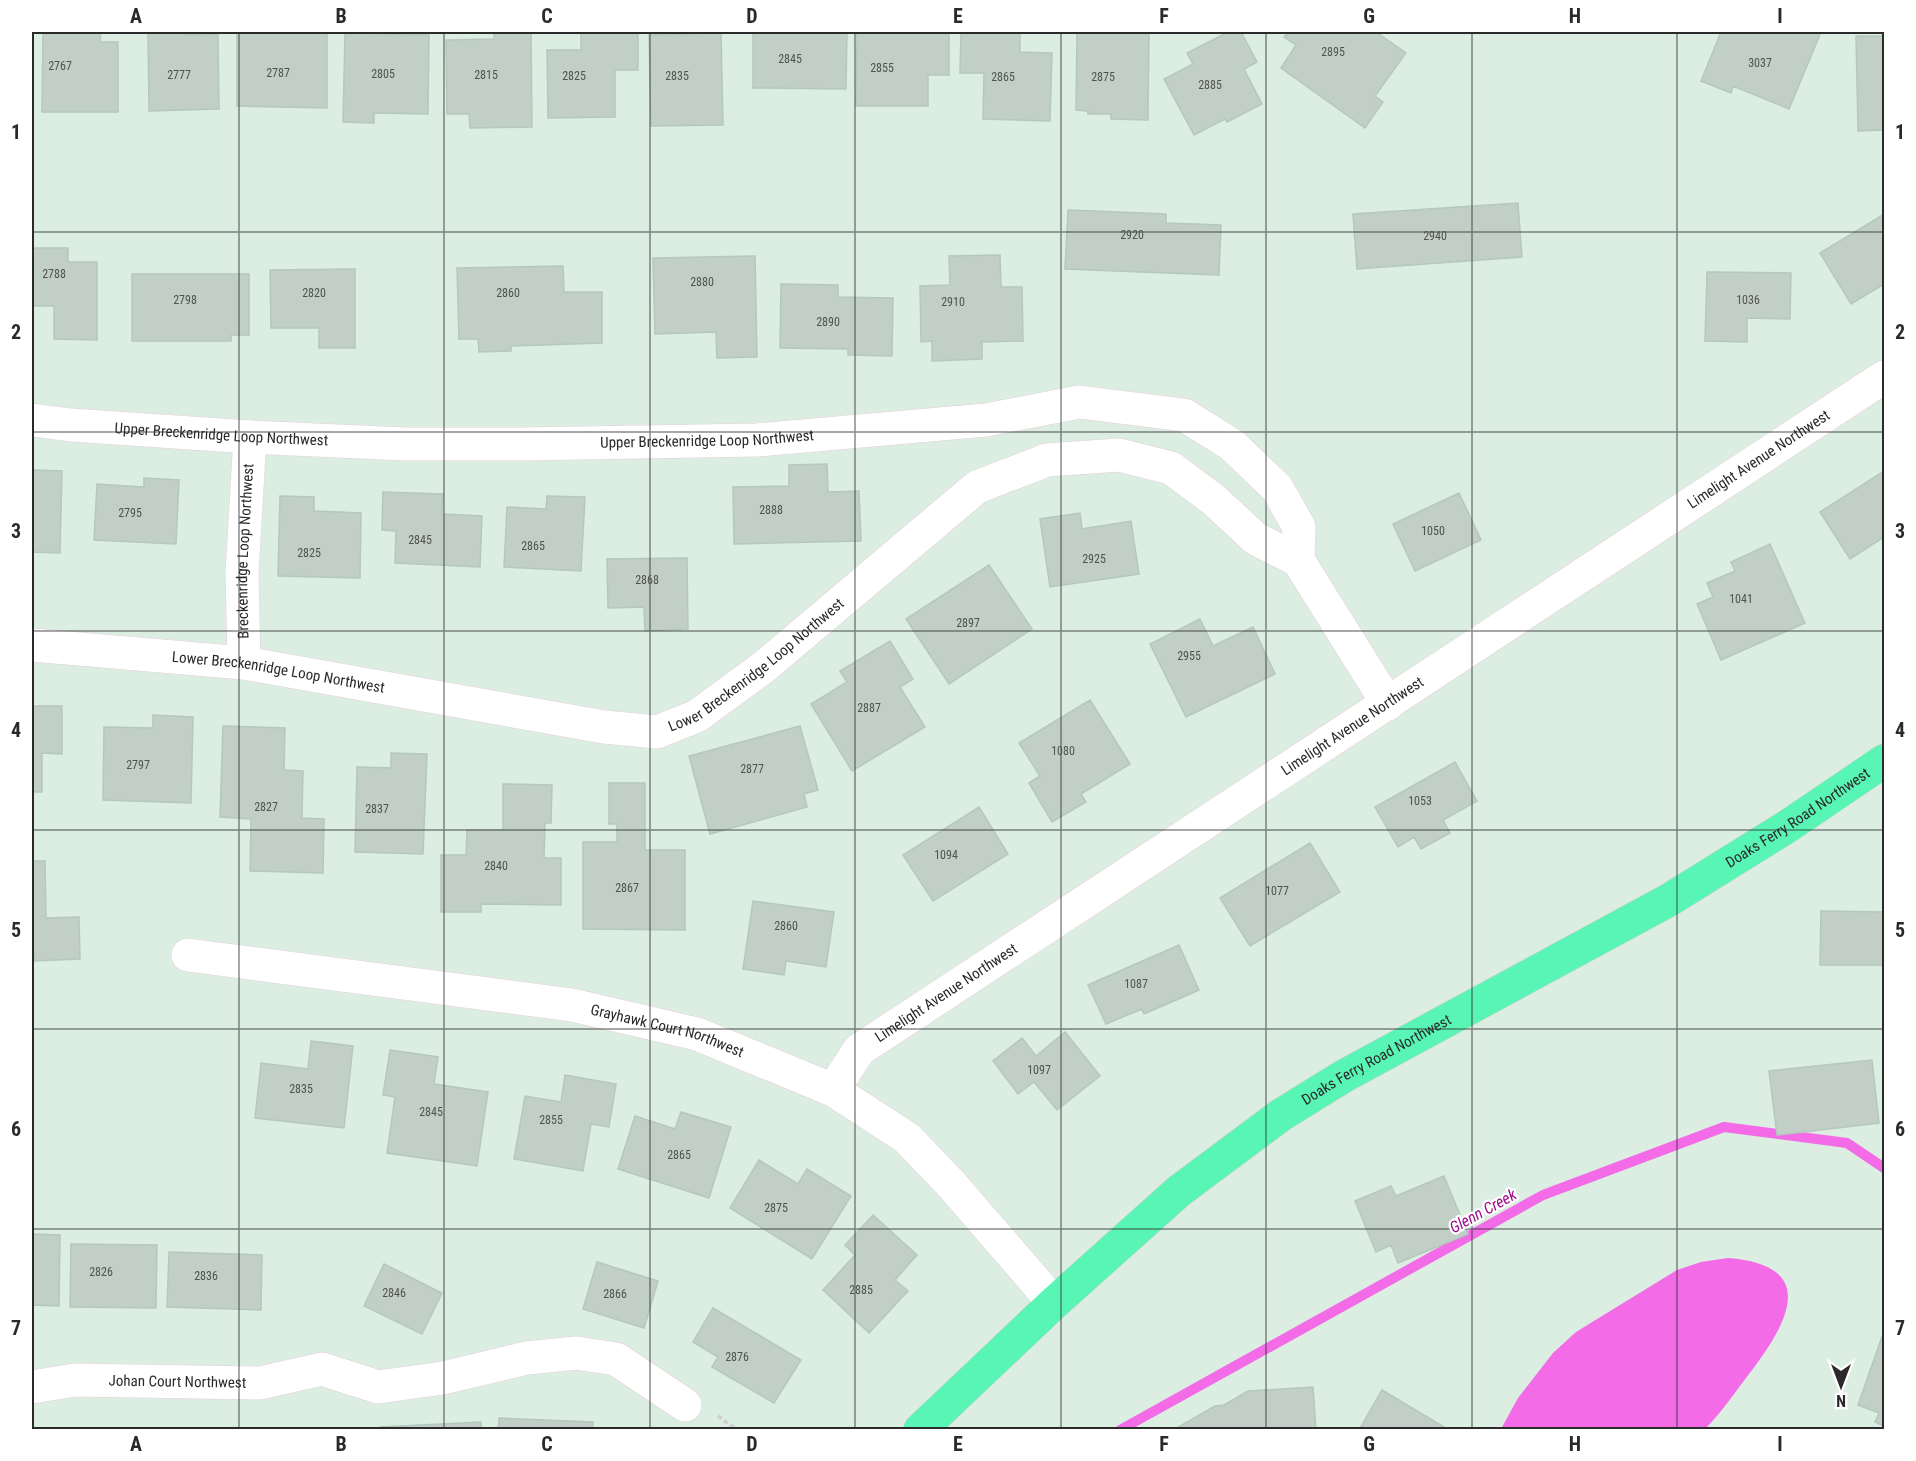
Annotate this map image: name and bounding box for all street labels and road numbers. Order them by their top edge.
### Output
street label: Limelight Avenue Northwest [1684,406,1833,513]
street label: Upper Breckenridge Loop Northwest [114,419,329,450]
street label: Upper Breckenridge Loop Northwest [600,426,815,452]
street label: Breckenridge Loop Northwest [233,463,257,639]
street label: Lower Breckenridge Loop Northwest [666,594,847,736]
street label: Lower Breckenridge Loop Northwest [171,648,386,697]
street label: Limelight Avenue Northwest [1278,673,1427,779]
street label: Doaks Ferry Road Northwest [1722,764,1873,872]
street label: Limelight Avenue Northwest [872,940,1021,1046]
street label: Grayhawk Court Northwest [589,1001,746,1061]
street label: Doaks Ferry Road Northwest [1298,1011,1454,1109]
street label: Johan Court Northwest [108,1372,246,1392]

